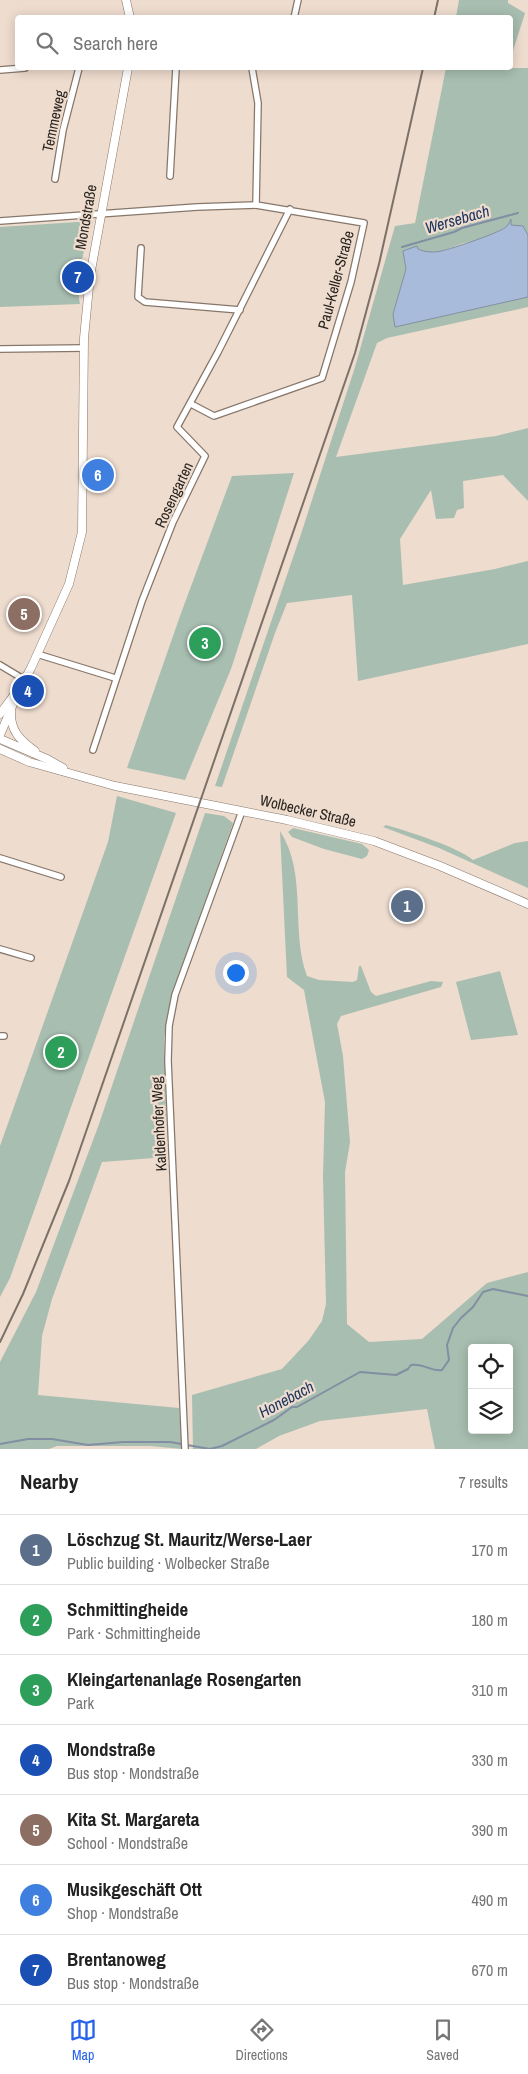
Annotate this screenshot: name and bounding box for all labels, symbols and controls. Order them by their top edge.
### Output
search box [15,15,513,70]
icon: search [33,29,61,57]
text: Search here [73,30,158,56]
street label: Temmeweg [37,88,70,154]
street label: Mondstraße [69,183,102,251]
water label: Wersebach [422,199,492,239]
street label: Paul-Keller-Straße [312,228,359,331]
pin: 7 [62,258,94,296]
pin: 6 [82,456,114,494]
street label: Rosengarten [149,458,198,531]
pin: 5 [8,595,40,633]
pin: 3 [189,624,221,662]
pin: 4 [12,672,44,710]
street label: Wolbecker Straße [258,789,358,832]
pin: 1 [391,887,423,925]
your location [223,960,249,986]
pin: 2 [45,1033,77,1071]
street label: Kaldenhofer Weg [146,1076,171,1172]
map controls [468,1344,513,1434]
button: locate [468,1344,513,1389]
water label: Honebach [254,1375,318,1423]
button: layers [468,1389,513,1434]
text: Nearby [20,1467,78,1496]
text: 7 results [458,1471,508,1493]
text: Löschzug St. Mauritz/Werse-Laer [67,1526,312,1552]
text: 1 [32,1539,40,1561]
text: 170 m [472,1539,508,1561]
text: Public building · Wolbecker Straße [67,1552,270,1574]
text: Schmittingheide [67,1596,188,1622]
text: 2 [32,1609,40,1631]
text: 180 m [472,1609,508,1631]
text: Park · Schmittingheide [67,1622,200,1644]
text: Kleingartenanlage Rosengarten [67,1666,302,1692]
text: 3 [32,1679,40,1701]
text: 310 m [472,1679,508,1701]
text: Park [67,1692,94,1714]
text: Mondstraße [67,1736,155,1762]
text: 4 [32,1749,40,1771]
text: 330 m [472,1749,508,1771]
text: Bus stop · Mondstraße [67,1762,199,1784]
text: Kita St. Margareta [67,1806,199,1832]
text: 5 [32,1819,40,1841]
text: 390 m [472,1819,508,1841]
text: School · Mondstraße [67,1832,188,1854]
text: Musikgeschäft Ott [67,1876,202,1902]
text: 6 [32,1889,40,1911]
text: 490 m [472,1889,508,1911]
text: Shop · Mondstraße [67,1902,179,1924]
text: Brentanoweg [67,1946,166,1972]
text: 7 [32,1959,40,1981]
text: 670 m [472,1959,508,1981]
text: Bus stop · Mondstraße [67,1972,199,1994]
tab: Map [69,2016,97,2064]
tab: Directions [236,2016,288,2064]
tab: Saved [426,2016,459,2064]

